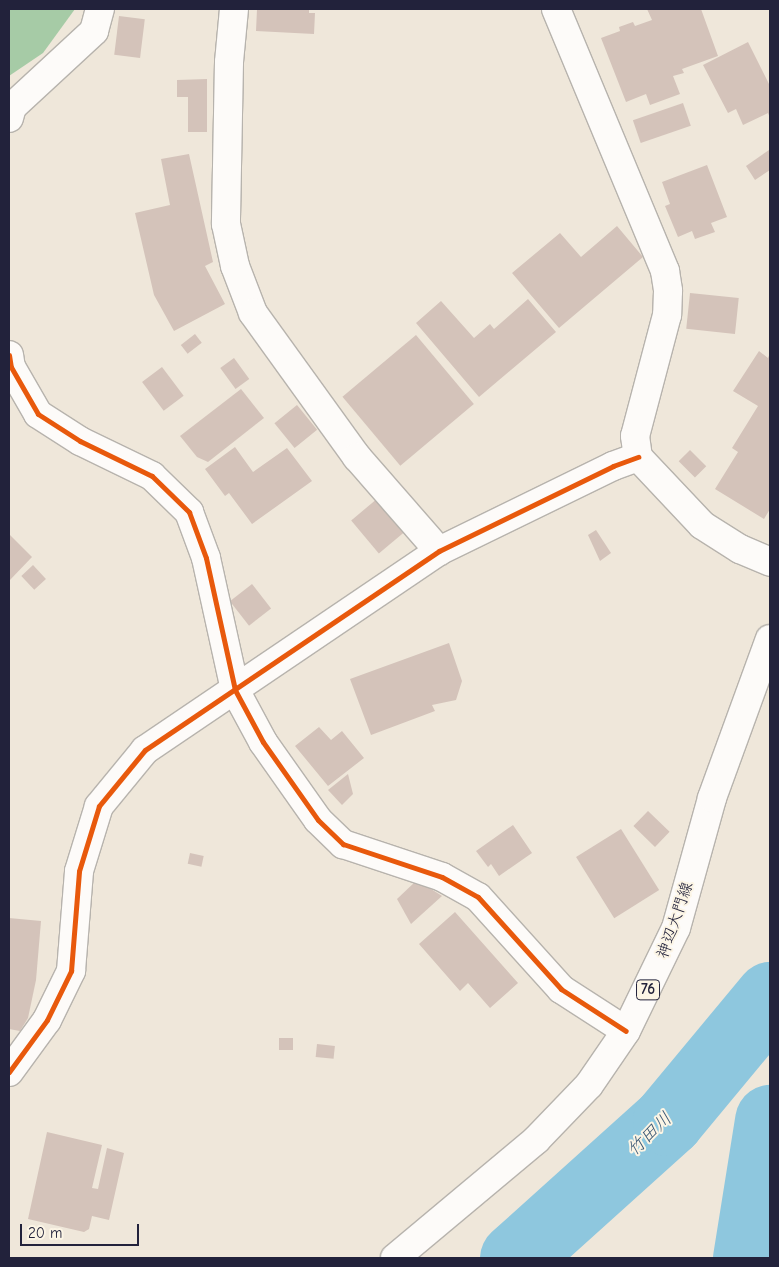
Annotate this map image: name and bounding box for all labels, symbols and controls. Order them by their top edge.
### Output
street label: 神辺大門線 [653,879,697,961]
road number: 76 [636,978,660,1002]
water label: 竹田川 [623,1108,677,1162]
scale bar [22,1214,141,1246]
text: 20 m [28,1224,62,1242]

